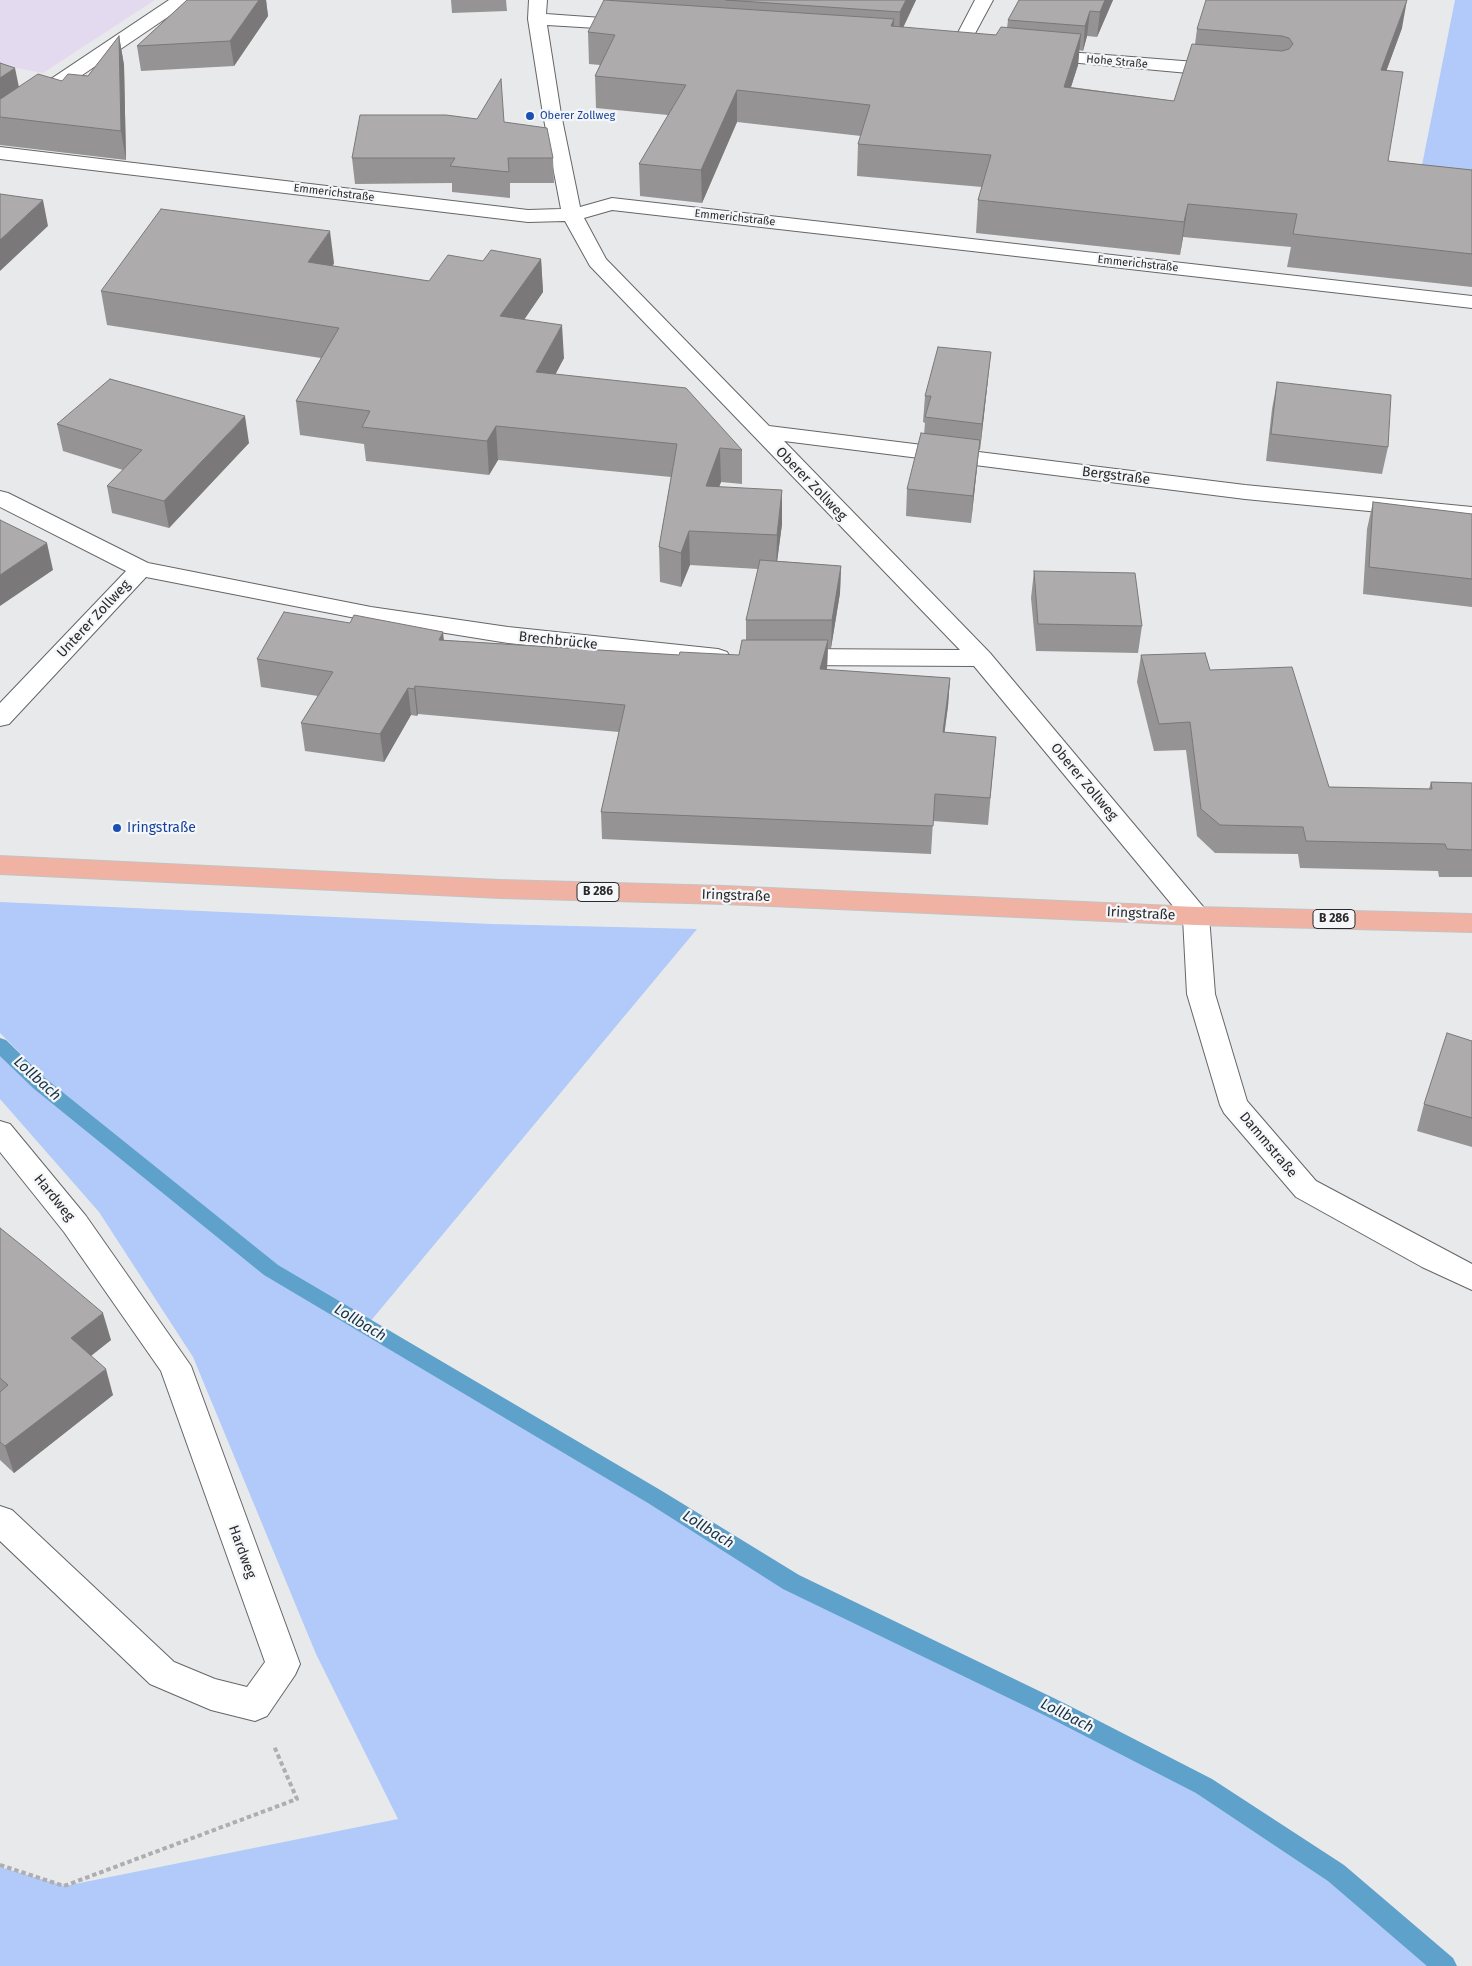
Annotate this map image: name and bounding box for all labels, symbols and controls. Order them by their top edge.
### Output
street label: Hohe Straße [1086,53,1148,71]
place label: Oberer Zollweg [540,109,615,123]
marker: Oberer Zollweg [524,110,536,122]
street label: Emmerichstraße [293,182,375,204]
street label: Emmerichstraße [694,207,776,229]
street label: Emmerichstraße [1097,253,1179,275]
street label: Oberer Zollweg [772,444,850,524]
street label: Bergstraße [1081,463,1151,489]
street label: Unterer Zollweg [54,577,134,661]
street label: Brechbrücke [518,629,598,653]
street label: Oberer Zollweg [1047,740,1121,824]
place label: Iringstraße [127,820,196,836]
marker: Iringstraße [111,822,123,834]
road number: B 286 [577,882,619,902]
street label: Iringstraße [701,886,771,906]
street label: Iringstraße [1106,904,1176,924]
road number: B 286 [1313,910,1355,929]
water label: Lollbach [10,1053,64,1105]
street label: Dammstraße [1236,1109,1300,1181]
street label: Hardweg [30,1171,78,1225]
water label: Lollbach [331,1301,389,1345]
water label: Lollbach [679,1507,737,1553]
street label: Hardweg [225,1523,259,1581]
water label: Lollbach [1037,1695,1097,1737]

